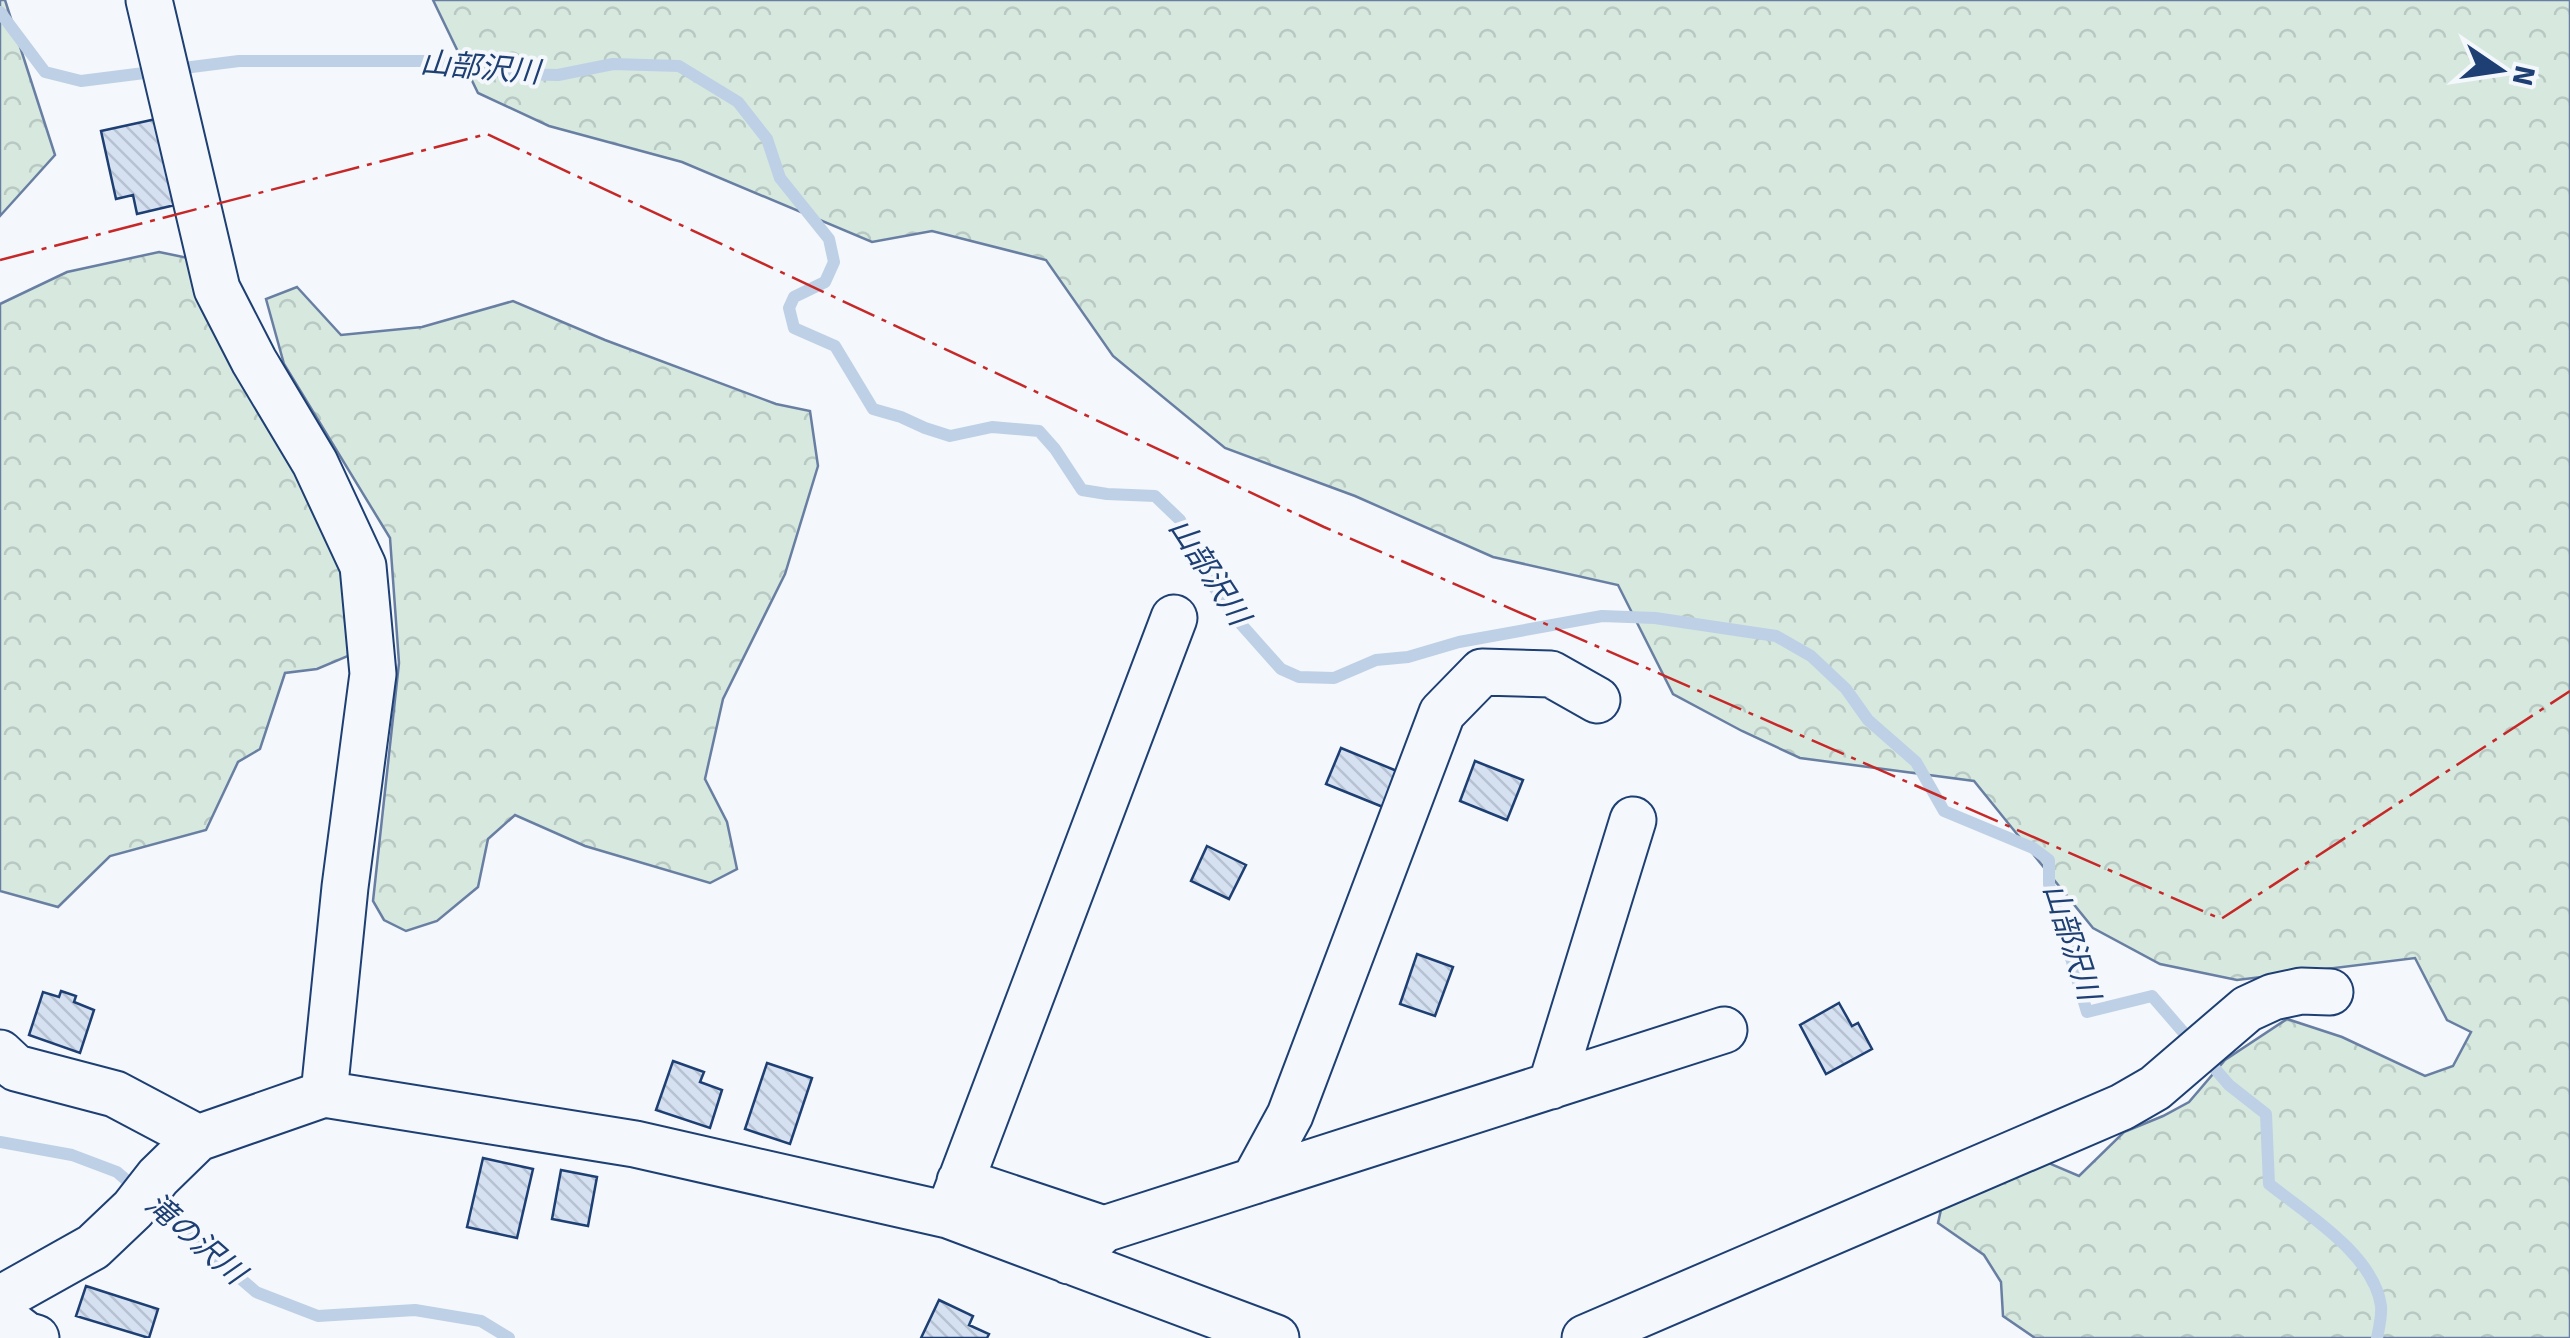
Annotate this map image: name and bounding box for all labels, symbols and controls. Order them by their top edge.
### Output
north arrow [2450,20,2550,120]
water label: 山部沢川 [419,44,544,92]
text: N [2505,62,2542,89]
water label: 山部沢川 [1161,512,1259,635]
water label: 山部沢川 [2035,879,2108,1008]
water label: 滝の沢川 [138,1186,255,1294]

